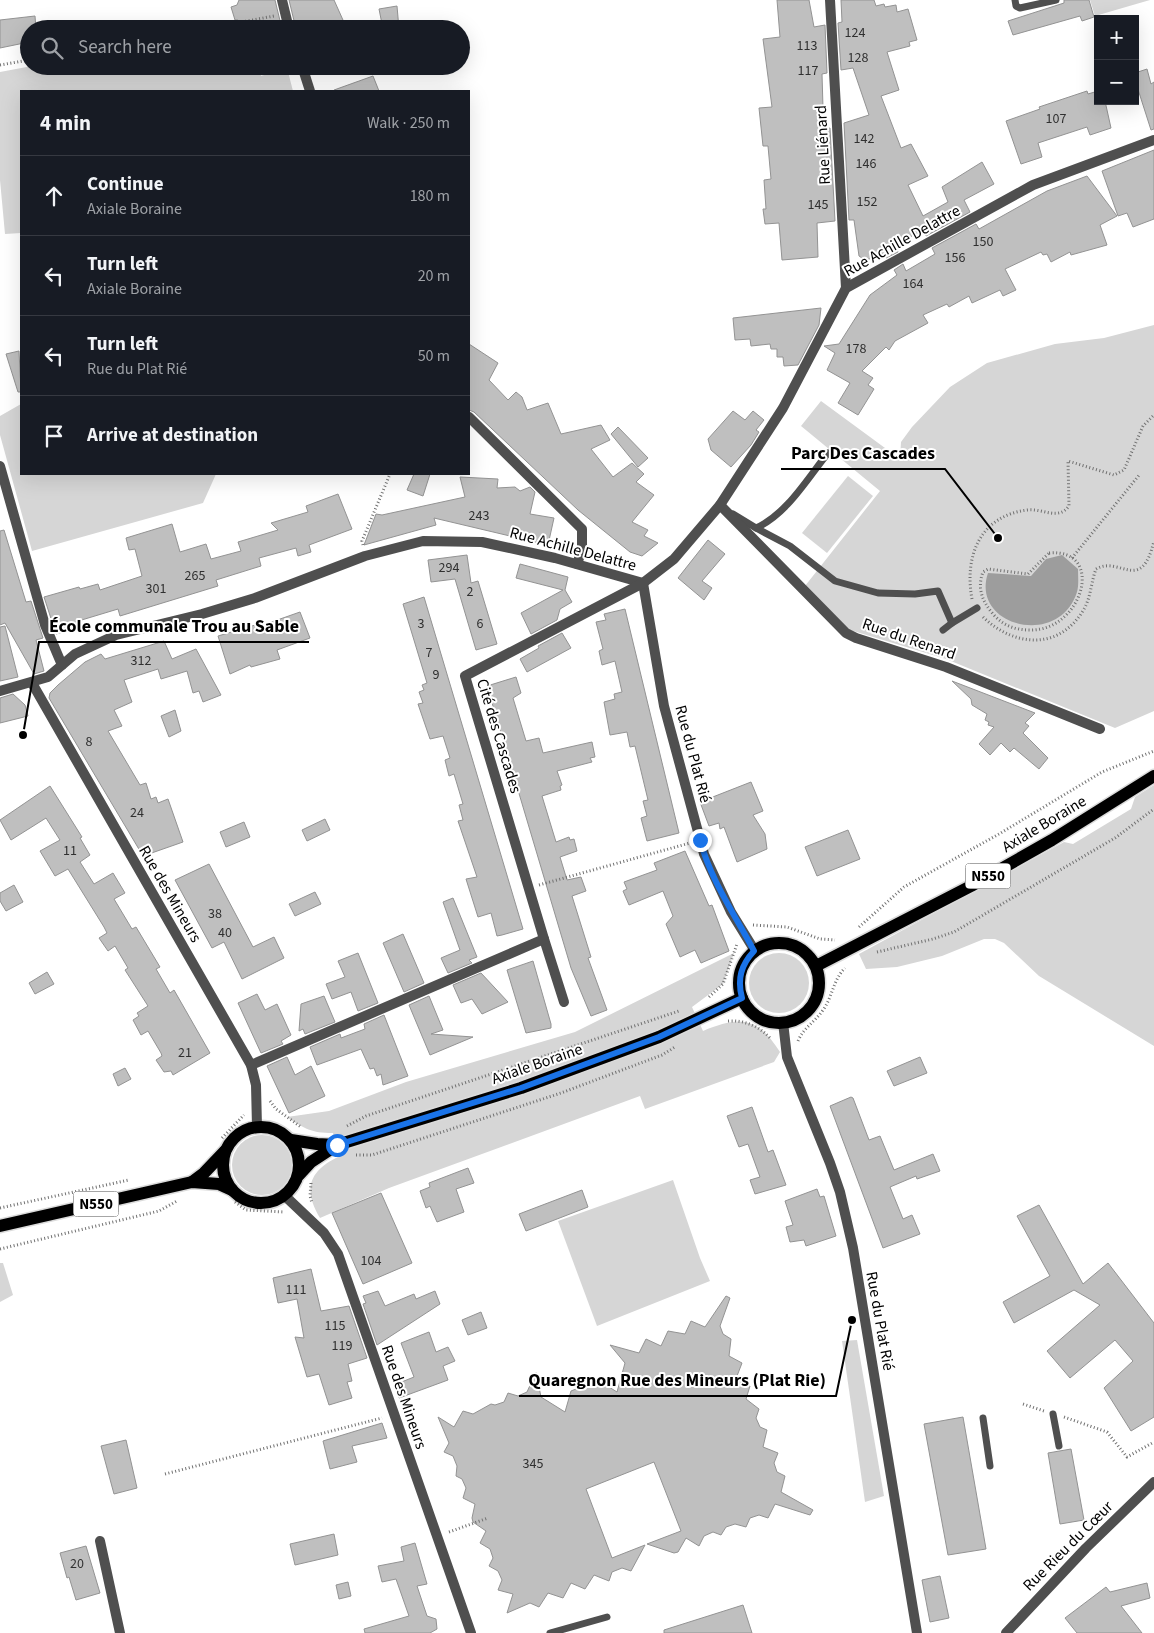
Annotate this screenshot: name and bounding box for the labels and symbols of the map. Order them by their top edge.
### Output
house number: 124 [845,23,865,43]
house number: 113 [797,36,817,56]
house number: 128 [848,48,868,68]
house number: 117 [798,61,818,81]
street label: Rue Liénard [810,105,836,185]
house number: 107 [1046,109,1066,129]
house number: 142 [854,129,874,149]
house number: 146 [856,154,876,174]
house number: 152 [857,192,877,212]
house number: 145 [808,195,828,215]
street label: Rue Achille Delattre [840,200,964,282]
house number: 150 [973,232,993,252]
house number: 156 [945,248,965,268]
house number: 164 [903,274,923,294]
house number: 178 [846,339,866,359]
callout: Parc Des Cascades [781,436,945,469]
text: Parc Des Cascades [791,441,935,466]
house number: 243 [469,506,489,526]
street label: Rue Achille Delattre [507,522,639,577]
house number: 294 [439,558,459,578]
house number: 265 [185,566,205,586]
house number: 301 [146,579,166,599]
house number: 2 [467,582,474,602]
callout: École communale Trou au Sable [39,609,309,642]
street label: Rue du Renard [859,613,959,665]
text: École communale Trou au Sable [49,614,299,639]
house number: 3 [418,614,425,634]
house number: 6 [477,614,484,634]
house number: 7 [426,643,433,663]
house number: 312 [131,651,151,671]
house number: 9 [433,665,440,685]
street label: Cité des Cascades [471,676,527,796]
street label: Rue du Plat Rié [669,703,717,805]
house number: 8 [86,732,93,752]
street label: Axiale Boraine [998,790,1090,858]
house number: 24 [130,803,144,823]
route end [689,829,712,852]
house number: 11 [63,841,77,861]
street label: Rue des Mineurs [133,841,207,947]
road number: N550 [966,864,1010,888]
house number: 38 [208,904,222,924]
house number: 40 [218,923,232,943]
street label: Axiale Boraine [489,1038,586,1090]
house number: 21 [178,1043,192,1063]
route start [326,1134,349,1157]
road number: N550 [74,1192,118,1216]
house number: 104 [361,1251,381,1271]
street label: Rue du Plat Rié [860,1270,900,1372]
house number: 111 [286,1280,306,1300]
house number: 115 [325,1316,345,1336]
house number: 119 [332,1336,352,1356]
street label: Rue des Mineurs [376,1342,432,1452]
callout: Quaregnon Rue des Mineurs (Plat Rie) [519,1363,836,1396]
text: Quaregnon Rue des Mineurs (Plat Rie) [528,1368,826,1393]
house number: 345 [523,1454,543,1474]
street label: Rue Rieu du Cœur [1018,1496,1118,1596]
house number: 20 [70,1554,84,1574]

